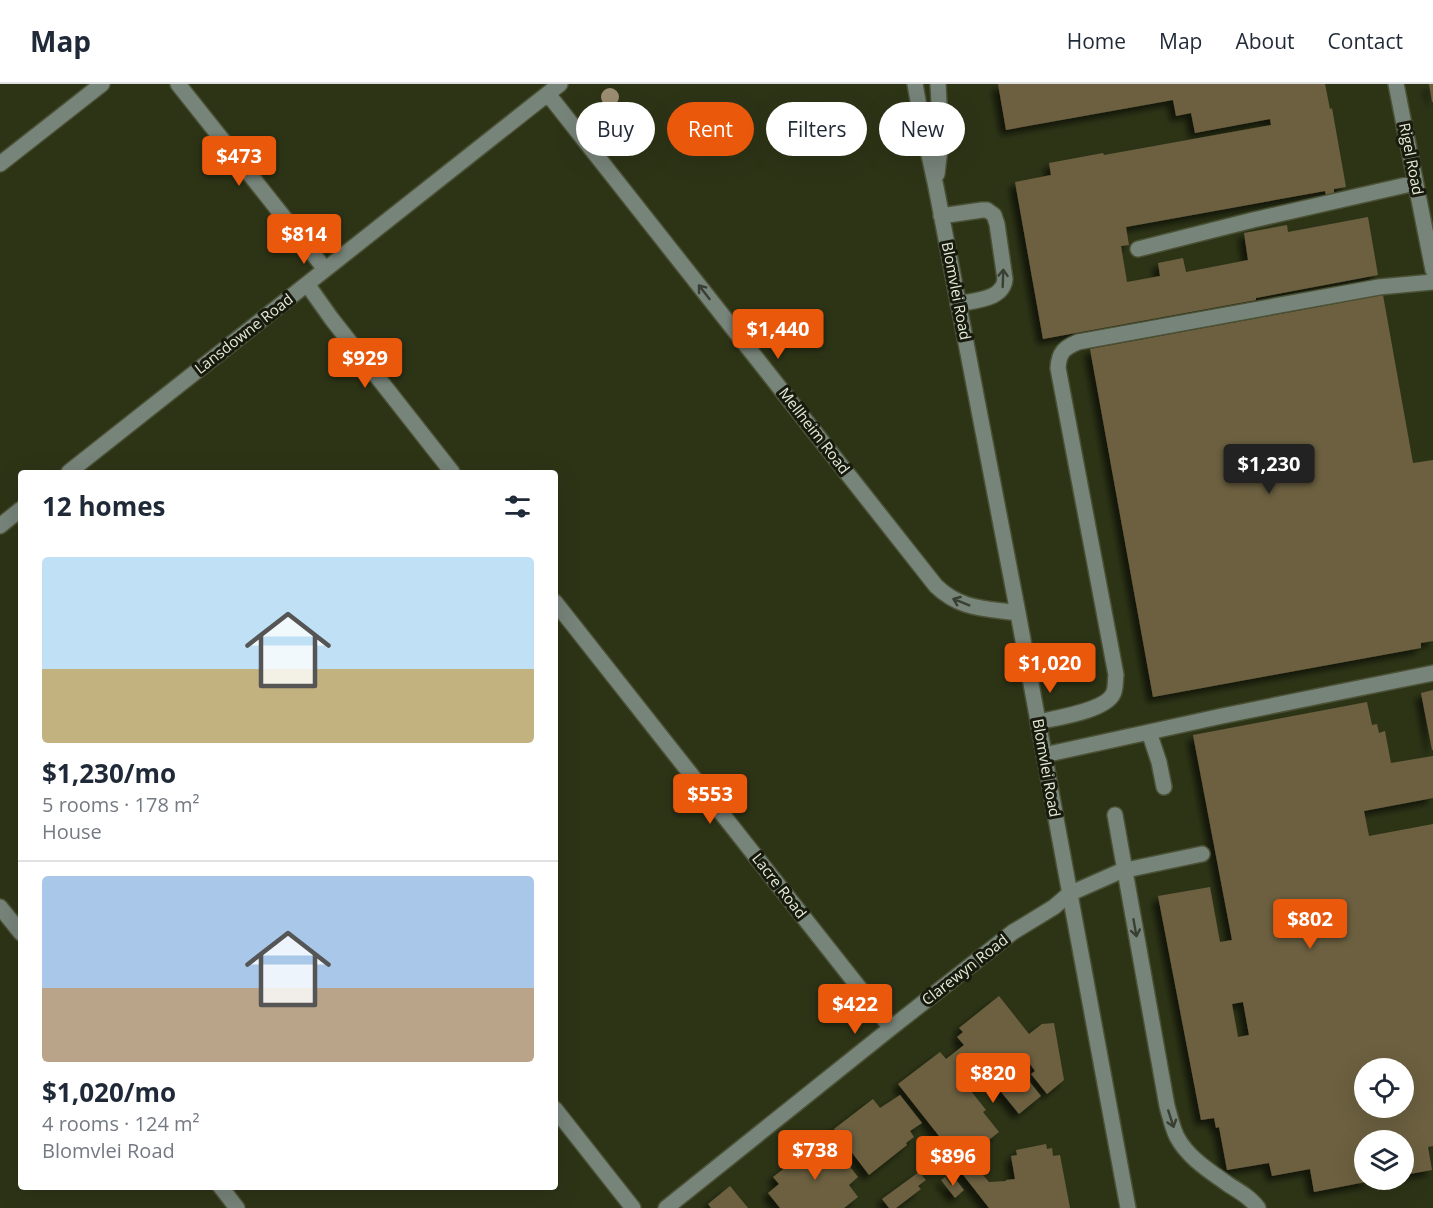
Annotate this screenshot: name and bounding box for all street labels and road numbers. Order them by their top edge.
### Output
street label: Rigel Road [1395,121,1429,197]
street label: Blomvlei Road [938,240,976,342]
street label: Lansdowne Road [190,288,297,378]
street label: Mellheim Road [775,383,855,478]
street label: Blomvlei Road [1028,717,1065,819]
street label: Lacre Road [748,849,812,922]
street label: Clarewyn Road [917,929,1012,1009]

